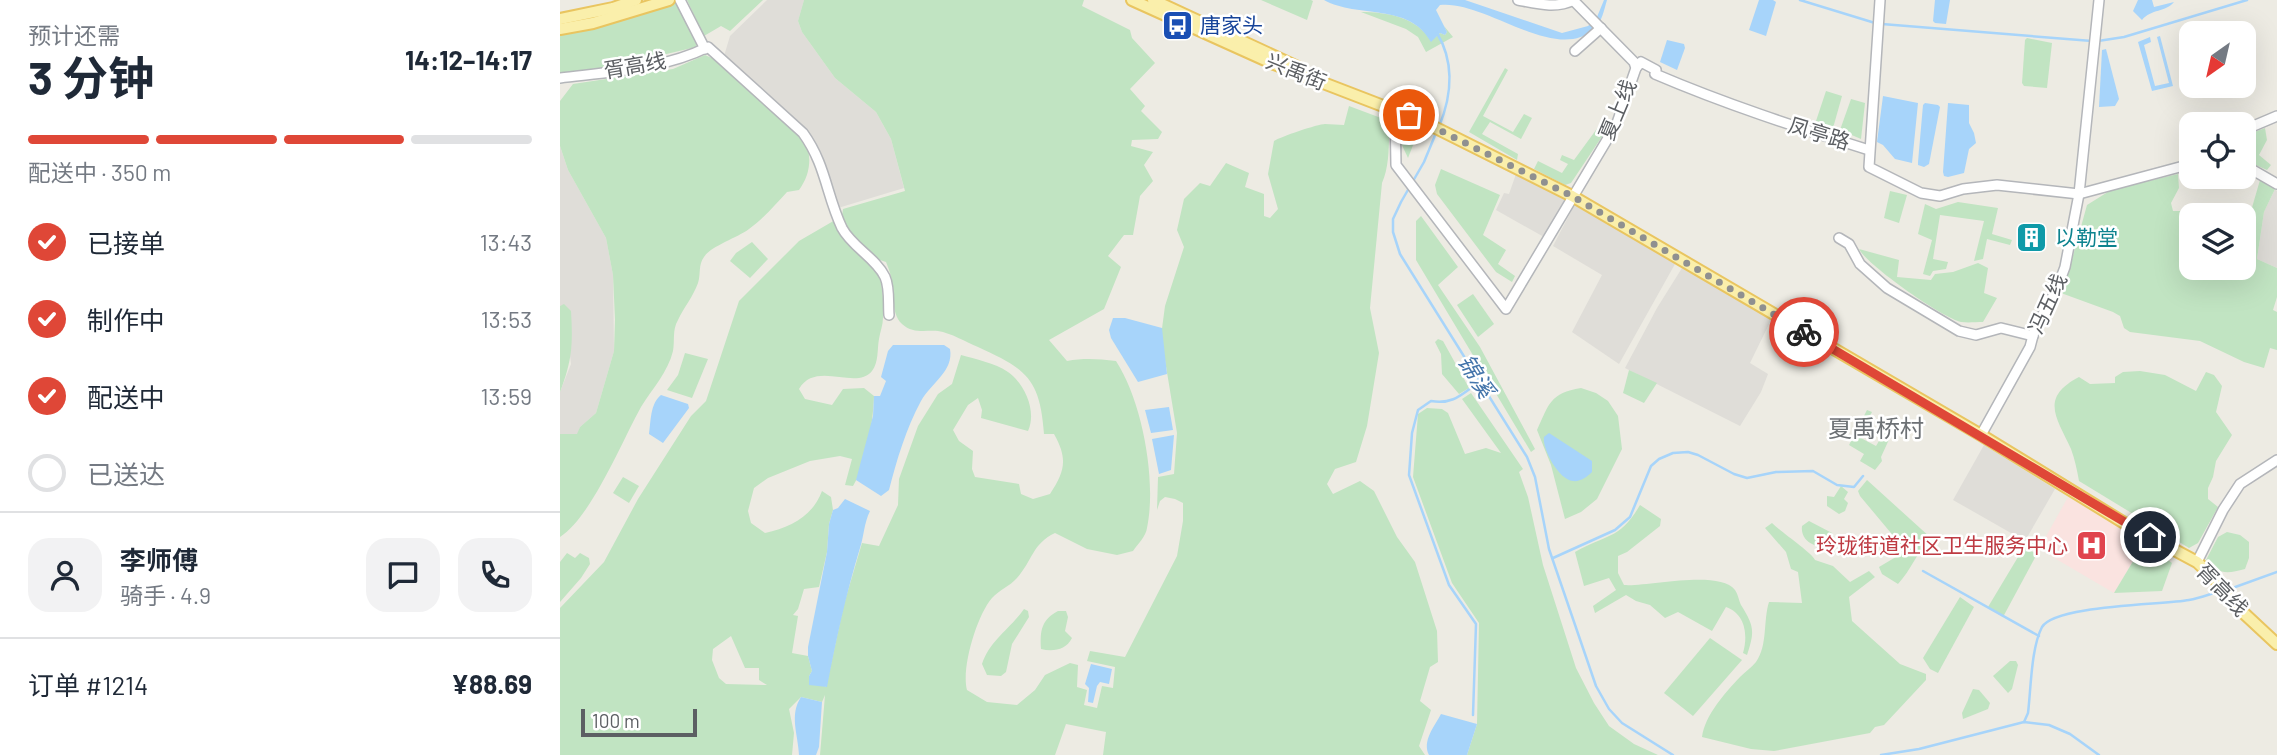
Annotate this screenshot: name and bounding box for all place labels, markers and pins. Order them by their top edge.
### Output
bus stop icon: 唐家头 [1160,9,1194,43]
place label: 唐家头 [1200,12,1263,37]
pin [1379,85,1439,145]
building icon: 以勒堂 [2015,221,2049,255]
place label: 以勒堂 [2055,224,2118,249]
pin [2120,507,2180,567]
hospital icon: 玲珑街道社区卫生服务中心 [2074,529,2108,563]
place label: 玲珑街道社区卫生服务中心 [1816,532,2068,557]

